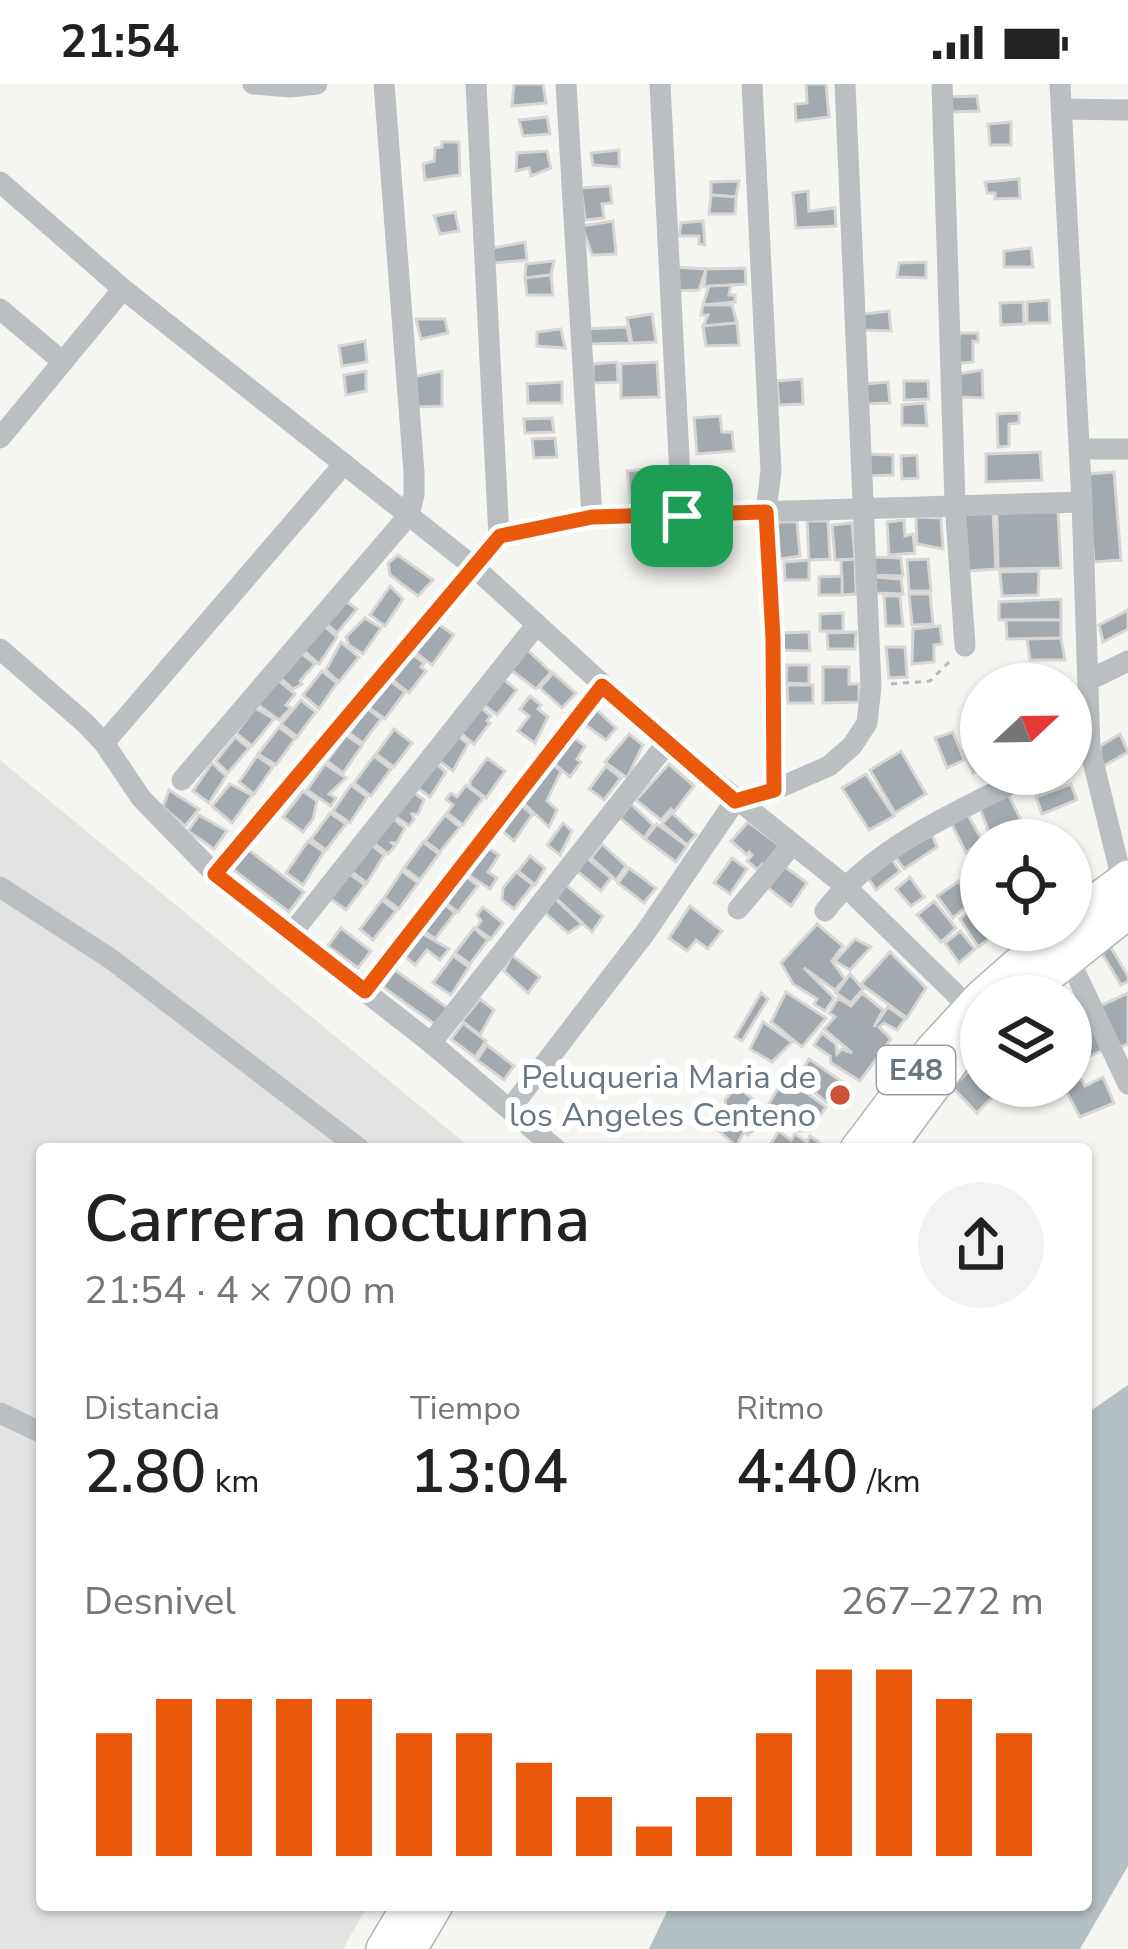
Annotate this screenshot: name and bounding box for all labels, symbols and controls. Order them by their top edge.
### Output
text: 21:54 [60,12,179,73]
pin [631,465,733,567]
icon: arrive [649,483,715,549]
north arrow [960,663,1092,795]
map controls [960,663,1092,1107]
button: locate [960,819,1092,951]
button: layers [960,975,1092,1107]
road number: E48 [877,1046,955,1094]
place label: Peluqueria Maria de los Angeles Centeno [509,1055,816,1138]
marker: Peluqueria Maria de los Angeles Centeno [827,1082,853,1108]
text: Carrera nocturna [84,1174,590,1264]
button: share [918,1182,1044,1308]
text: 21:54 · 4 × 700 m [84,1264,396,1317]
text: Distancia [84,1386,220,1431]
text: Tiempo [410,1386,521,1431]
text: Ritmo [736,1386,824,1431]
text: 2.80 [84,1431,206,1513]
text: 13:04 [410,1431,568,1513]
text: 4:40 [736,1431,858,1513]
text: km [206,1459,259,1504]
text: /km [858,1459,921,1504]
text: Desnivel [84,1575,236,1628]
text: 267–272 m [841,1575,1044,1628]

